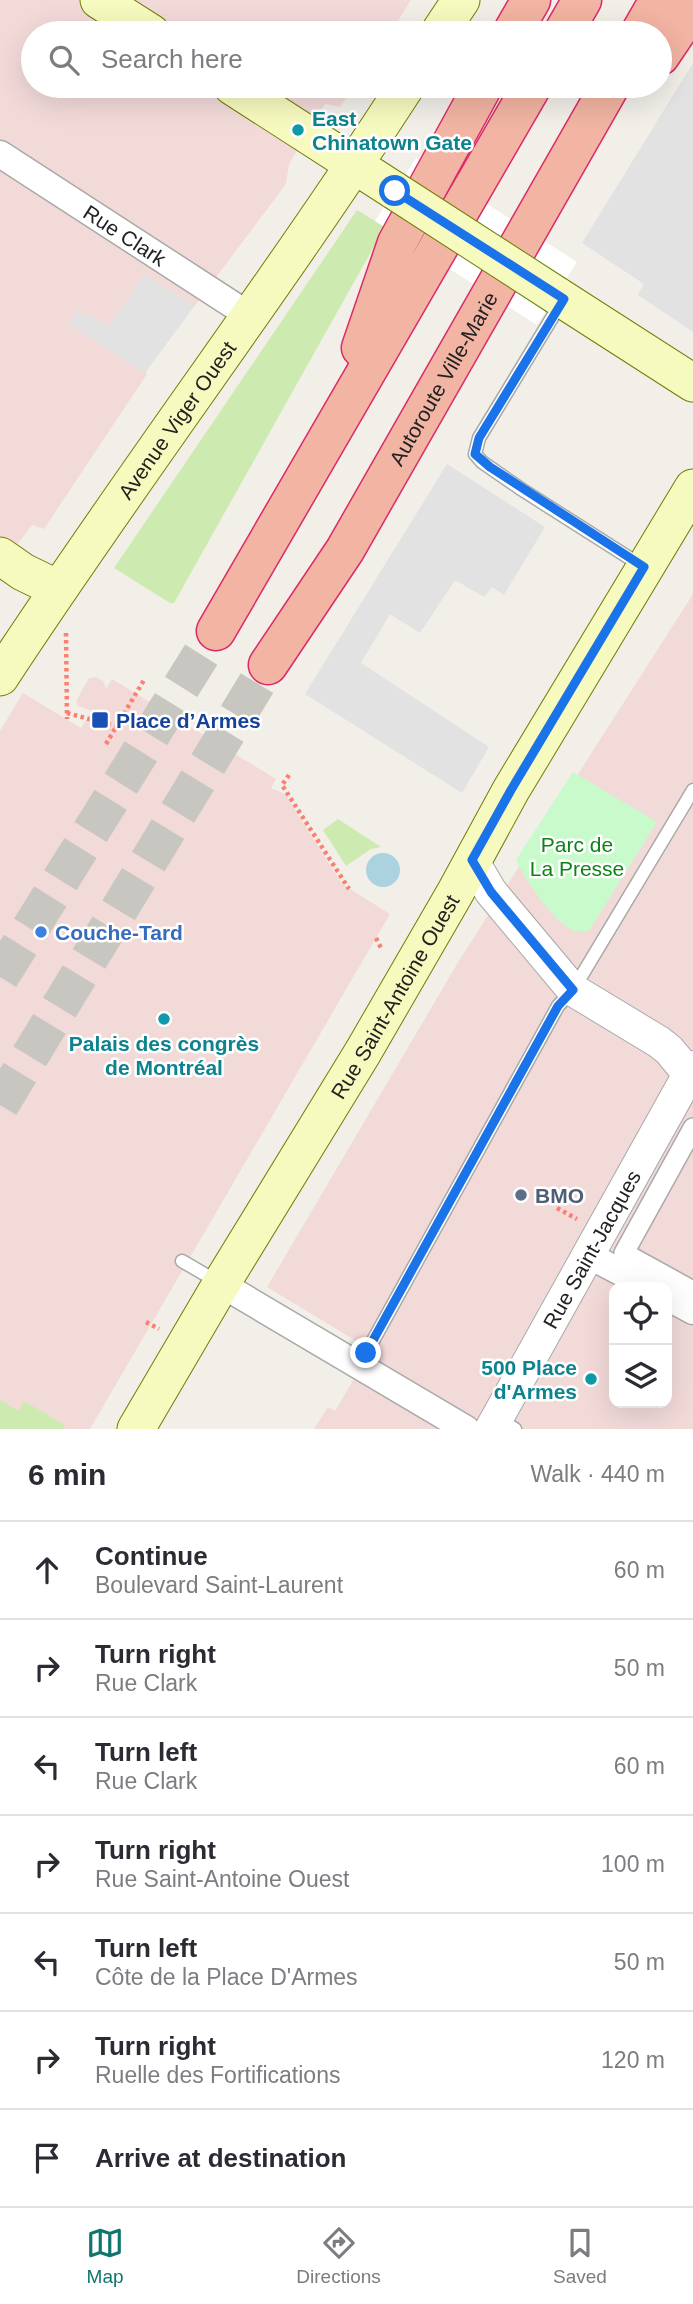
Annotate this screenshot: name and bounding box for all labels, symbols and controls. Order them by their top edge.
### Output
search box [21,21,672,98]
icon: search [45,41,83,79]
text: Search here [101,44,243,74]
place label: East Chinatown Gate [312,107,472,154]
marker: East Chinatown Gate [290,122,306,138]
route start [379,175,410,206]
street label: Rue Clark [80,200,171,270]
street label: Autoroute Ville-Marie [384,288,502,469]
street label: Avenue Viger Ouest [113,337,240,503]
place label: Place d’Armes [116,709,261,732]
marker: Place d’Armes [90,710,110,730]
park label: Parc de La Presse [530,833,624,880]
street label: Rue Saint-Antoine Ouest [326,890,463,1103]
place label: Couche-Tard [55,921,183,944]
marker: Couche-Tard [33,924,49,940]
marker: Palais des congrès de Montréal [156,1011,172,1027]
place label: Palais des congrès de Montréal [69,1032,259,1079]
street label: Rue Saint-Jacques [538,1166,645,1332]
place label: BMO [535,1184,584,1207]
marker: BMO [513,1187,529,1203]
map controls [609,1282,672,1408]
button: locate [609,1282,672,1345]
route end [350,1337,381,1368]
button: layers [609,1345,672,1408]
place label: 500 Place d'Armes [481,1356,577,1403]
marker: 500 Place d'Armes [583,1371,599,1387]
text: 6 min [28,1458,106,1491]
text: Walk · 440 m [530,1461,665,1487]
text: Continue [95,1541,208,1571]
icon: ahead [28,1551,66,1589]
text: 60 m [614,1557,665,1583]
text: Boulevard Saint-Laurent [95,1572,343,1598]
text: Turn right [95,1639,216,1669]
icon: right [28,1649,66,1687]
text: 50 m [614,1655,665,1681]
text: Rue Clark [95,1670,197,1696]
text: Turn left [95,1737,197,1767]
icon: left [28,1747,66,1785]
text: 60 m [614,1753,665,1779]
text: Rue Clark [95,1768,197,1794]
text: Turn right [95,1835,216,1865]
icon: right [28,1845,66,1883]
text: 100 m [601,1851,665,1877]
text: Rue Saint-Antoine Ouest [95,1866,349,1892]
text: Turn left [95,1933,197,1963]
icon: left [28,1943,66,1981]
text: 50 m [614,1949,665,1975]
text: Côte de la Place D'Armes [95,1964,358,1990]
text: Turn right [95,2031,216,2061]
icon: right [28,2041,66,2079]
text: 120 m [601,2047,665,2073]
text: Ruelle des Fortifications [95,2062,340,2088]
icon: arrive [28,2139,66,2177]
text: Arrive at destination [95,2143,346,2173]
tab: Map [86,2224,124,2288]
tab: Directions [296,2224,381,2288]
tab: Saved [553,2224,607,2288]

